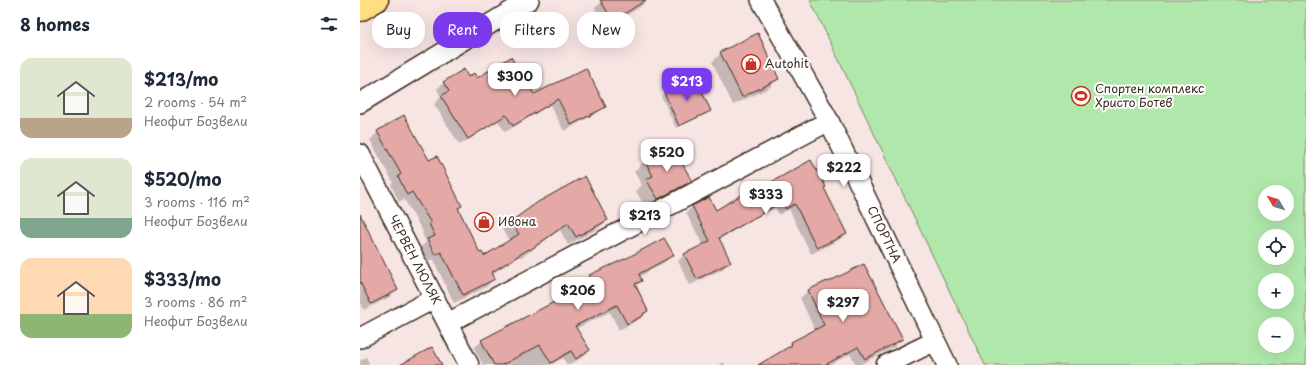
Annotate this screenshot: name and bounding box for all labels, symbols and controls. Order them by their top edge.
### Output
text: 8 homes [20,11,90,37]
chip: Buy [372,12,425,48]
chip: Rent [433,12,492,48]
chip: Filters [500,12,569,48]
chip: New [577,12,635,48]
icon: filters [318,13,340,35]
shop icon: Autohit [740,53,762,75]
place label: Autohit [765,54,809,72]
pin: $300 [491,63,539,97]
text: $213/mo [144,66,218,92]
text: $300 [497,66,533,85]
pin: $213 [663,68,711,102]
text: $213 [671,71,703,90]
icon: home [52,74,100,122]
place label: Спортен комплекс Христо Ботев [1095,79,1204,111]
sports icon: Спортен комплекс Христо Ботев [1070,85,1092,107]
text: 2 rooms · 54 m² [144,92,247,111]
text: Неофит Бозвели [144,111,248,130]
pin: $520 [643,139,691,173]
text: $520 [650,142,684,161]
pin: $222 [820,154,868,188]
text: $222 [826,157,862,176]
text: $520/mo [144,166,221,192]
icon: home [52,174,100,222]
pin: $333 [742,181,790,215]
text: $333 [749,184,783,203]
north arrow [1258,185,1294,221]
map controls [1258,185,1294,353]
text: 3 rooms · 116 m² [144,192,250,211]
pin: $213 [621,202,669,236]
street label: СПОРТНА [863,202,906,266]
text: $213 [629,205,661,224]
text: Неофит Бозвели [144,211,248,230]
street label: ЧЕРВЕН ЛЮЛЯК [385,211,446,307]
shop icon: Ивона [473,211,495,233]
place label: Ивона [498,212,537,230]
button: locate [1258,229,1294,265]
text: $333/mo [144,266,221,292]
button: + [1258,273,1294,309]
icon: home [52,274,100,322]
pin: $206 [554,277,602,311]
text: $206 [560,280,596,299]
pin: $297 [819,289,867,323]
text: 3 rooms · 86 m² [144,292,247,311]
text: $297 [827,292,859,311]
text: Неофит Бозвели [144,311,248,330]
button: − [1258,317,1294,353]

